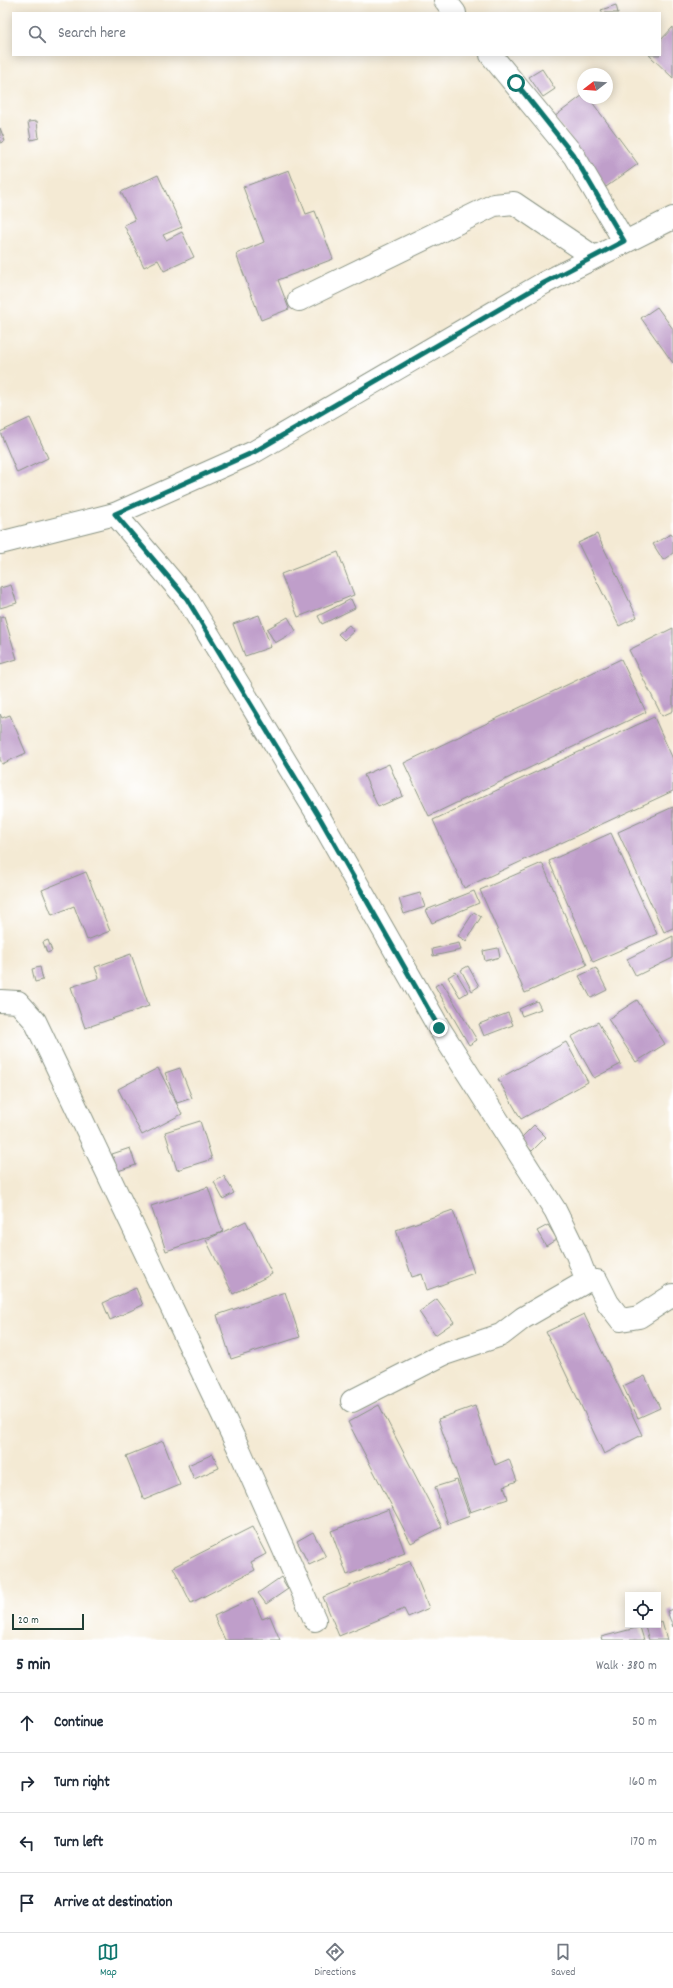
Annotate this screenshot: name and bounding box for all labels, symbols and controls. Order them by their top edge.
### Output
search box [12,12,661,56]
icon: search [26,23,48,45]
text: Search here [58,23,126,45]
north arrow [577,68,613,104]
route start [507,74,525,92]
route end [430,1019,448,1037]
map controls [625,1592,661,1628]
button: locate [625,1592,661,1628]
scale bar [12,1612,84,1631]
text: 20 m [18,1613,39,1629]
text: 5 min [16,1654,50,1678]
text: Walk · 380 m [596,1657,657,1676]
icon: ahead [16,1712,38,1734]
text: Continue [54,1712,103,1734]
text: 50 m [632,1713,657,1732]
icon: right [16,1772,38,1794]
text: Turn right [54,1772,110,1794]
text: 160 m [629,1773,657,1792]
icon: left [16,1832,38,1854]
text: Turn left [54,1832,103,1854]
text: 170 m [630,1833,657,1852]
icon: arrive [16,1892,38,1914]
text: Arrive at destination [54,1892,172,1914]
tab: Map [97,1941,119,1981]
tab: Directions [314,1941,356,1981]
tab: Saved [551,1941,576,1981]

